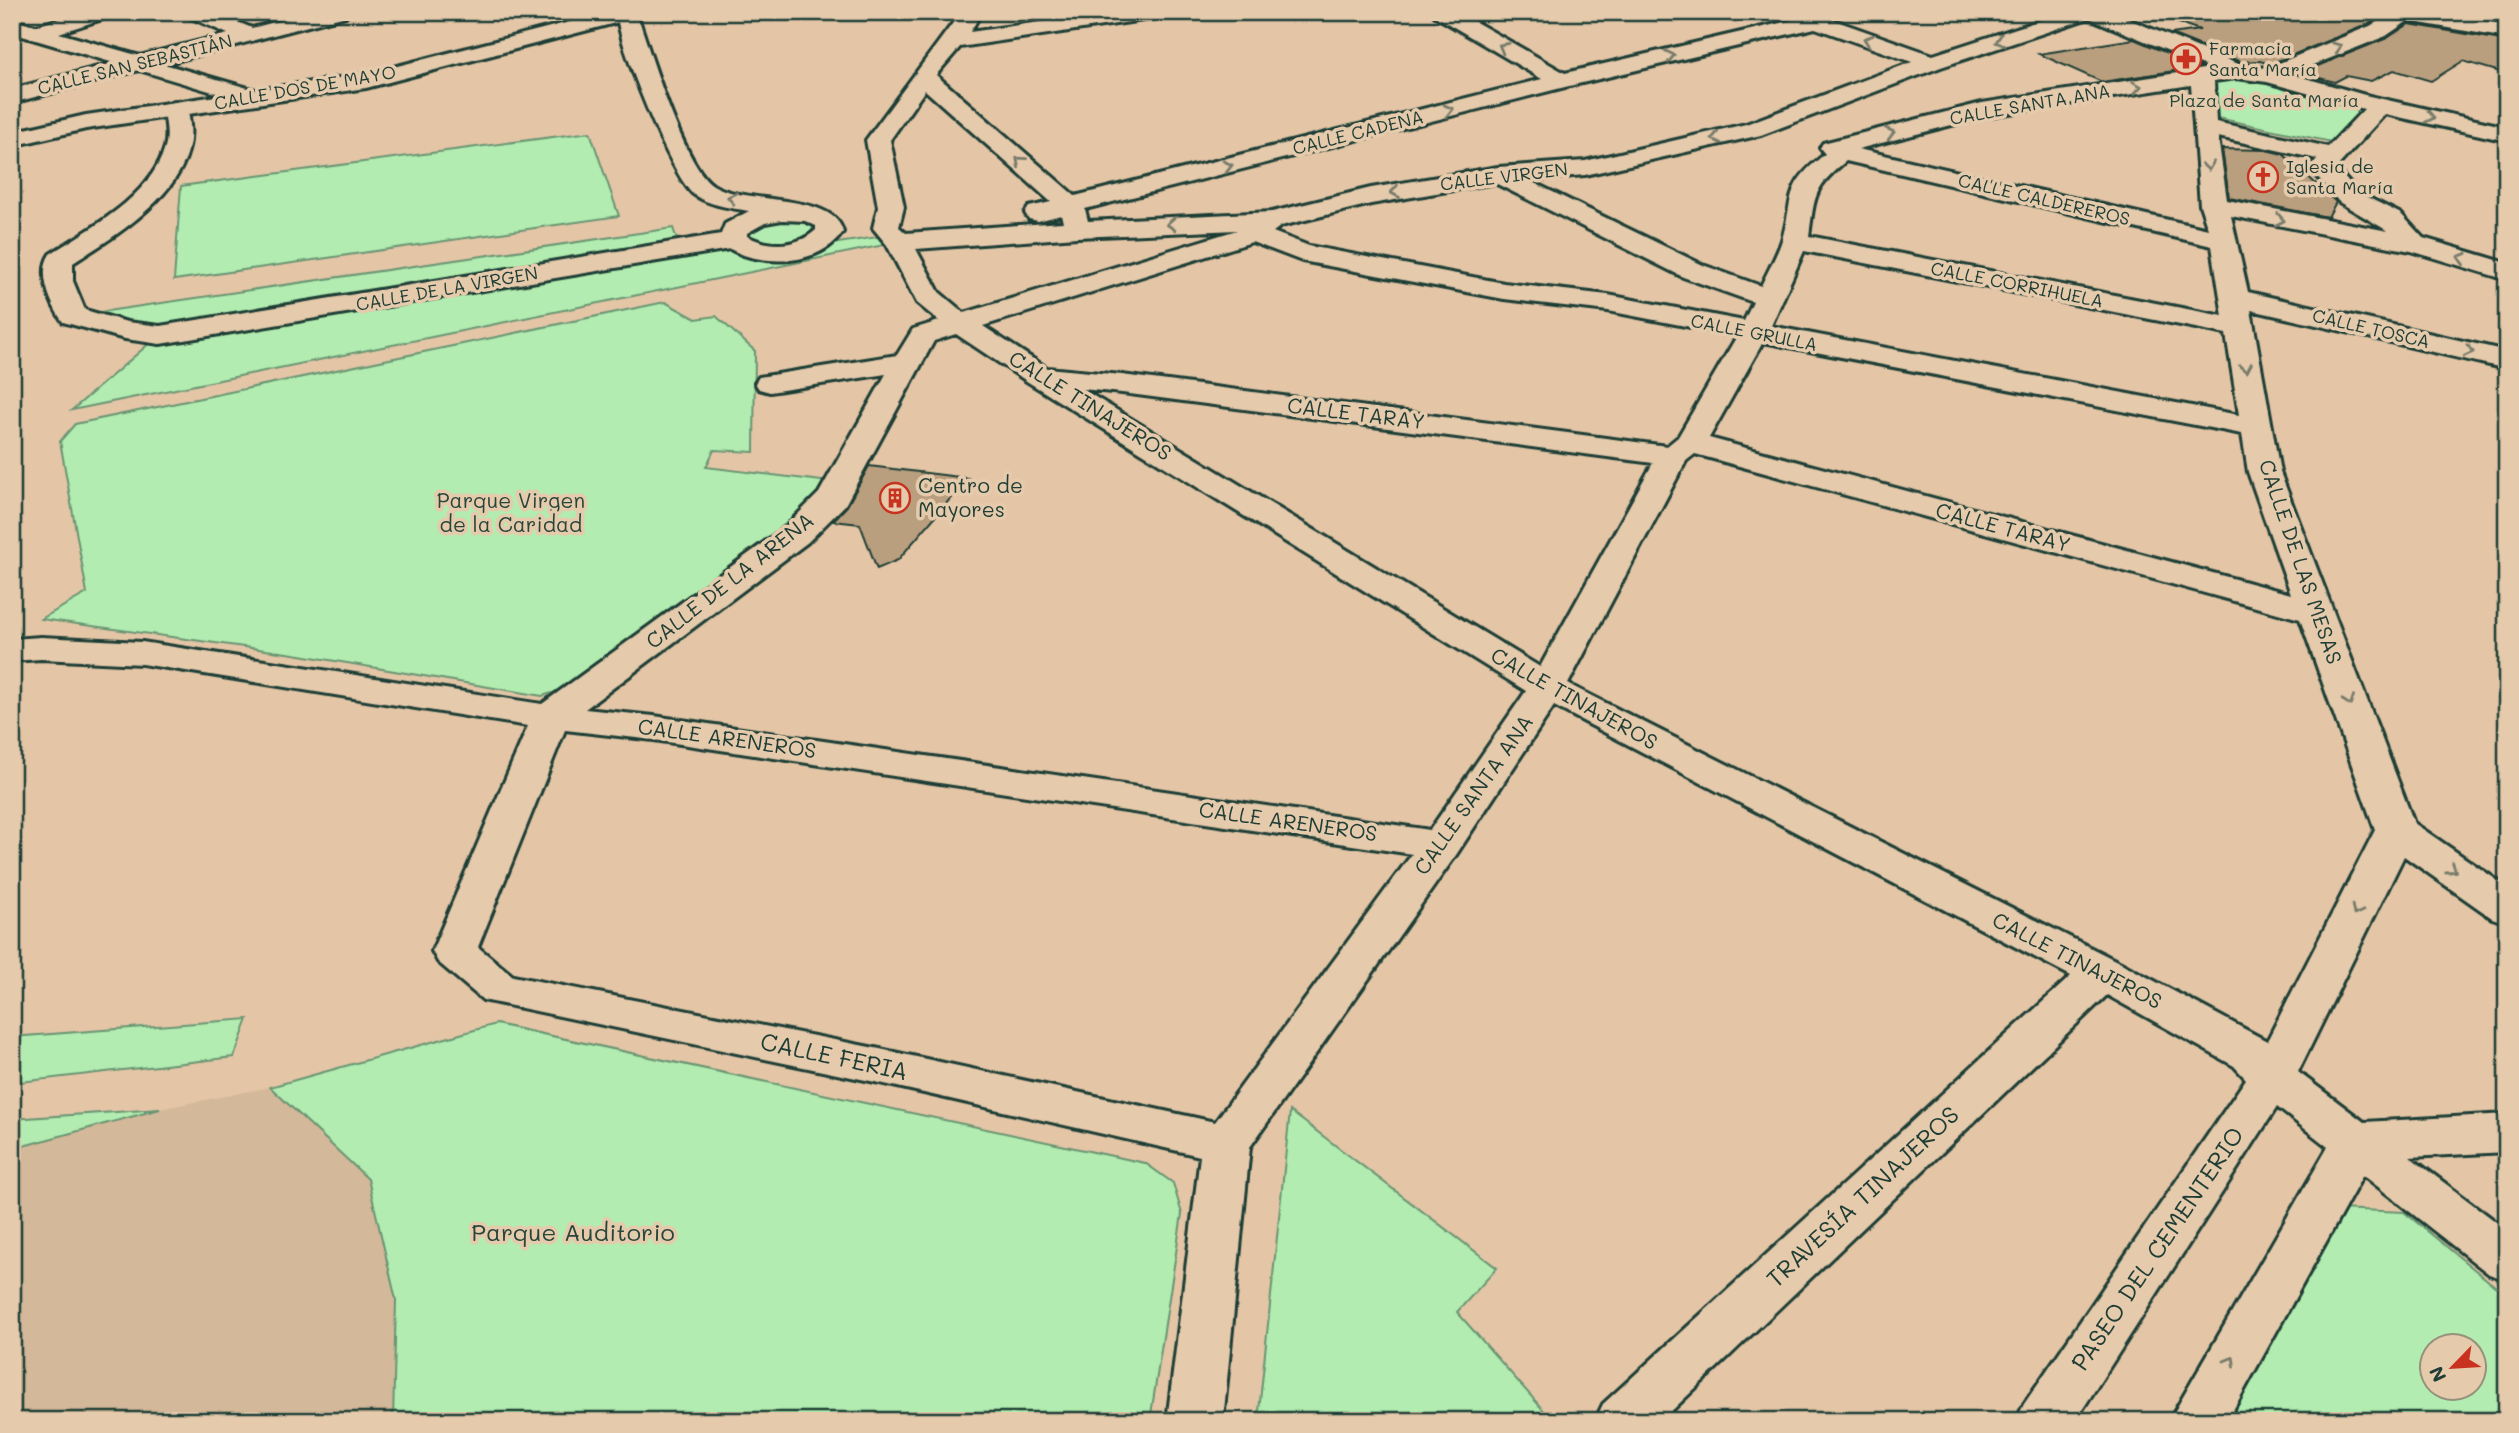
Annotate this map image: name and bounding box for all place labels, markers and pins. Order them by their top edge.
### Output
place label: Farmacia Santa María [2209,36,2317,81]
pharmacy icon: Farmacia Santa María [2169,42,2203,76]
place label: Iglesia de Santa María [2286,154,2394,199]
church icon: Iglesia de Santa María [2246,160,2280,194]
place label: Centro de Mayores [918,471,1023,522]
building icon: Centro de Mayores [878,481,912,515]

